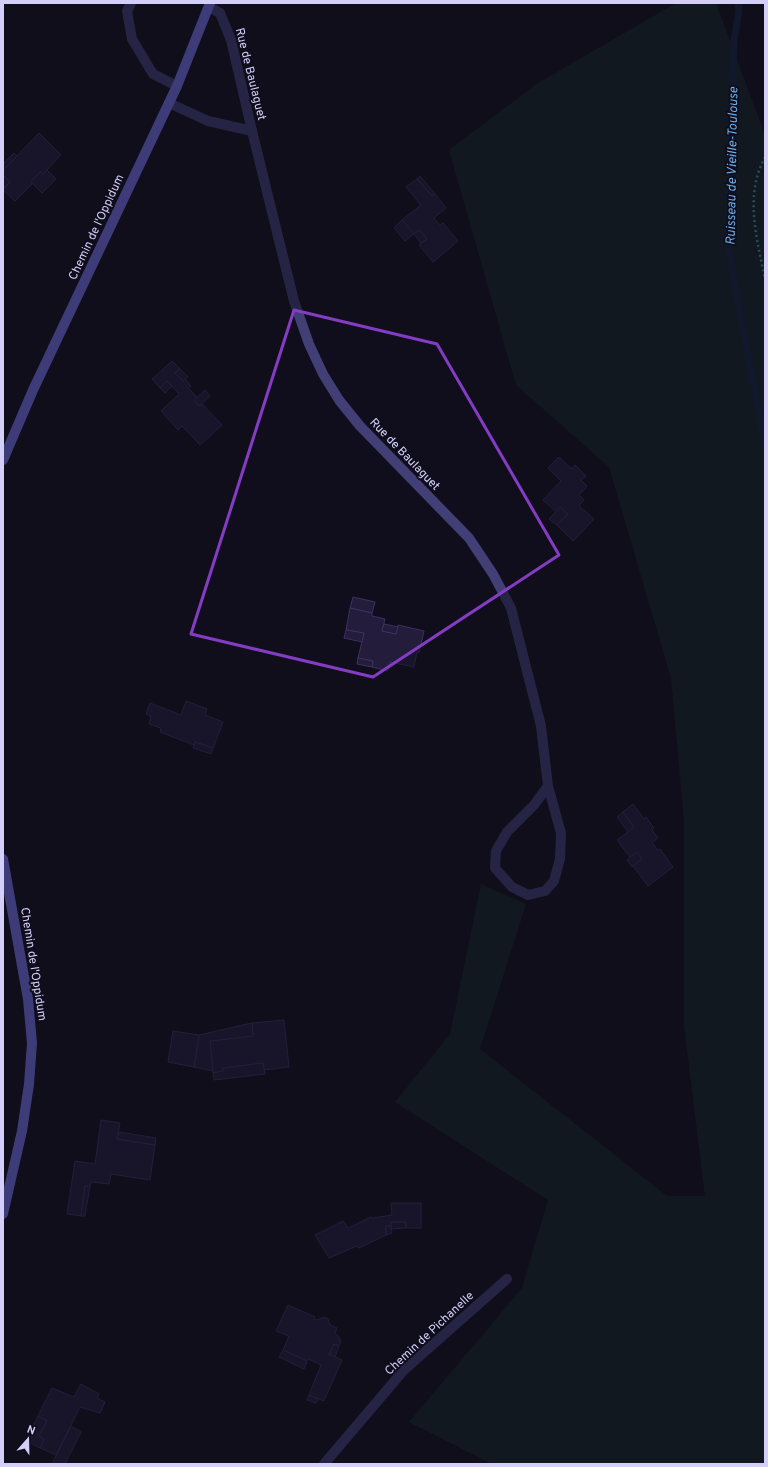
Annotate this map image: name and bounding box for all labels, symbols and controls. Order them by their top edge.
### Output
street label: Rue de Baulaguet [231,26,269,122]
water label: Ruisseau de Vieille-Toulouse [724,86,742,245]
street label: Chemin de l'Oppidum [65,172,128,283]
street label: Rue de Baulaguet [366,415,443,494]
street label: Chemin de l'Oppidum [16,906,50,1022]
street label: Chemin de Pichanelle [382,1288,478,1379]
north arrow [8,1419,48,1459]
text: N [25,1423,37,1438]

